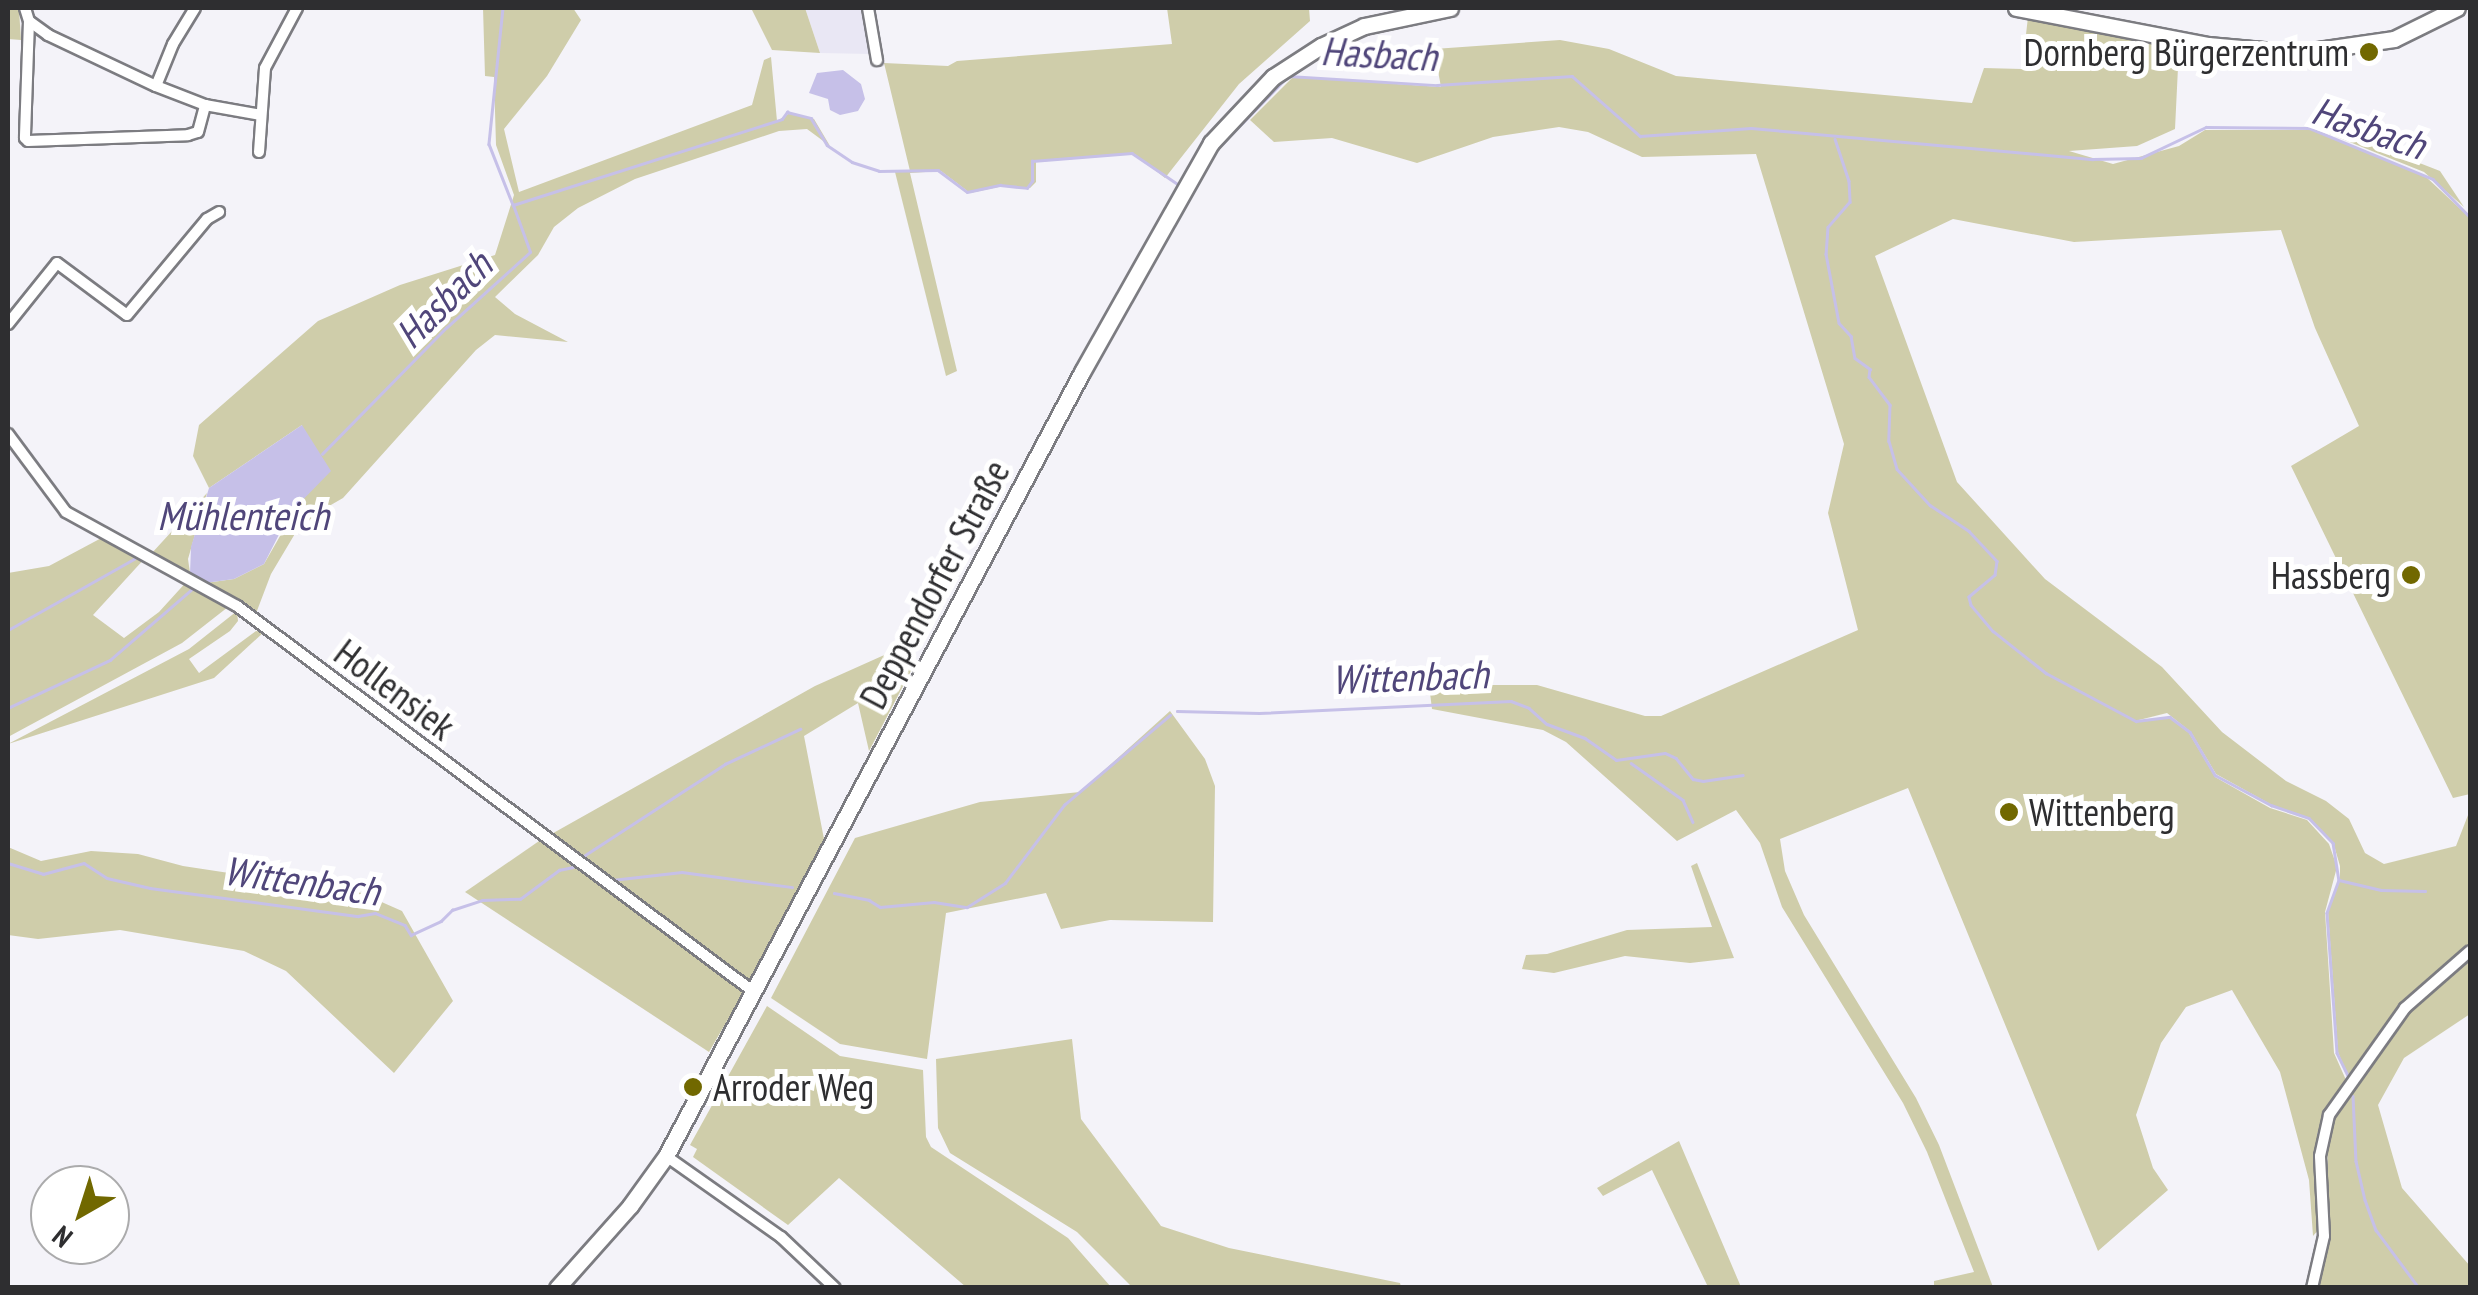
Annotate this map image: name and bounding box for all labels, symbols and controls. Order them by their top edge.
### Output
water label: Hasbach [1320,26,1438,80]
place label: Dornberg Bürgerzentrum [2023,29,2349,75]
marker: Dornberg Bürgerzentrum [2358,41,2380,63]
water label: Hasbach [2306,85,2432,169]
water label: Hasbach [385,241,501,357]
street label: Deppendorfer Straße [849,452,1019,716]
water label: Mühlenteich [157,491,329,539]
place label: Hassberg [2271,552,2391,598]
marker: Hassberg [2400,564,2422,586]
street label: Hollensiek [326,629,464,749]
water label: Wittenbach [1331,649,1489,703]
place label: Wittenberg [2029,789,2175,835]
marker: Wittenberg [1998,801,2020,823]
water label: Wittenbach [221,845,383,915]
place label: Arroder Weg [713,1064,875,1110]
marker: Arroder Weg [682,1076,704,1098]
north arrow [30,1165,130,1265]
text: N [45,1218,80,1256]

